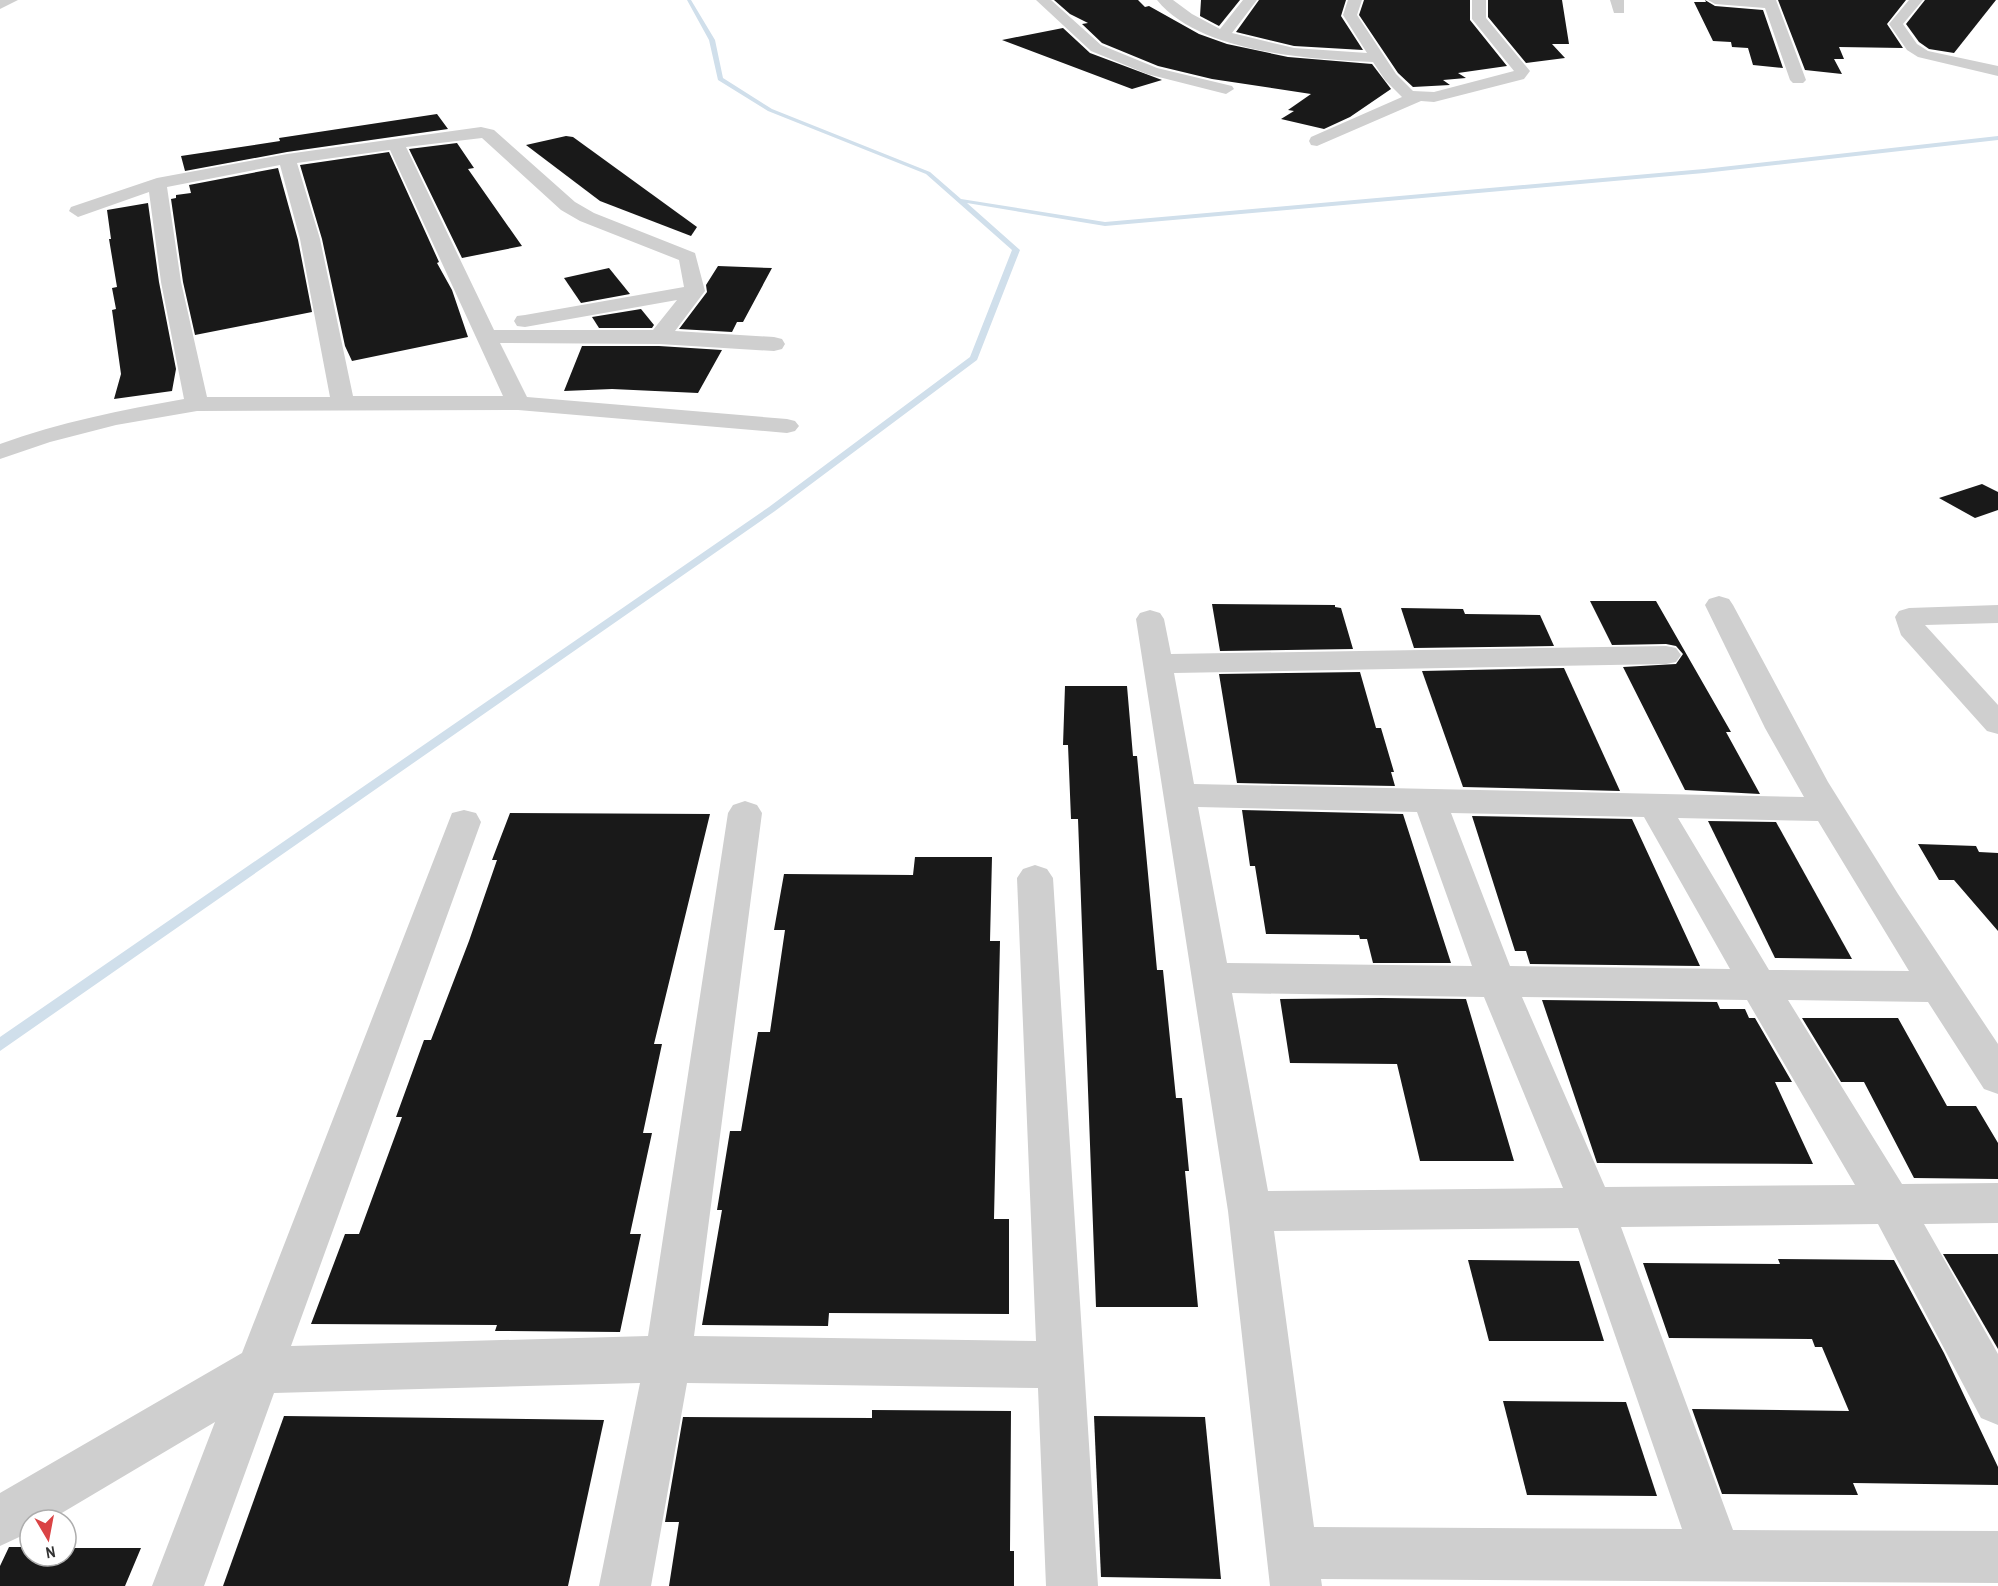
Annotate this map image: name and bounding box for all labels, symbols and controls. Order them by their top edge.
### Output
north arrow [18,1508,78,1568]
text: N [44,1541,57,1564]

